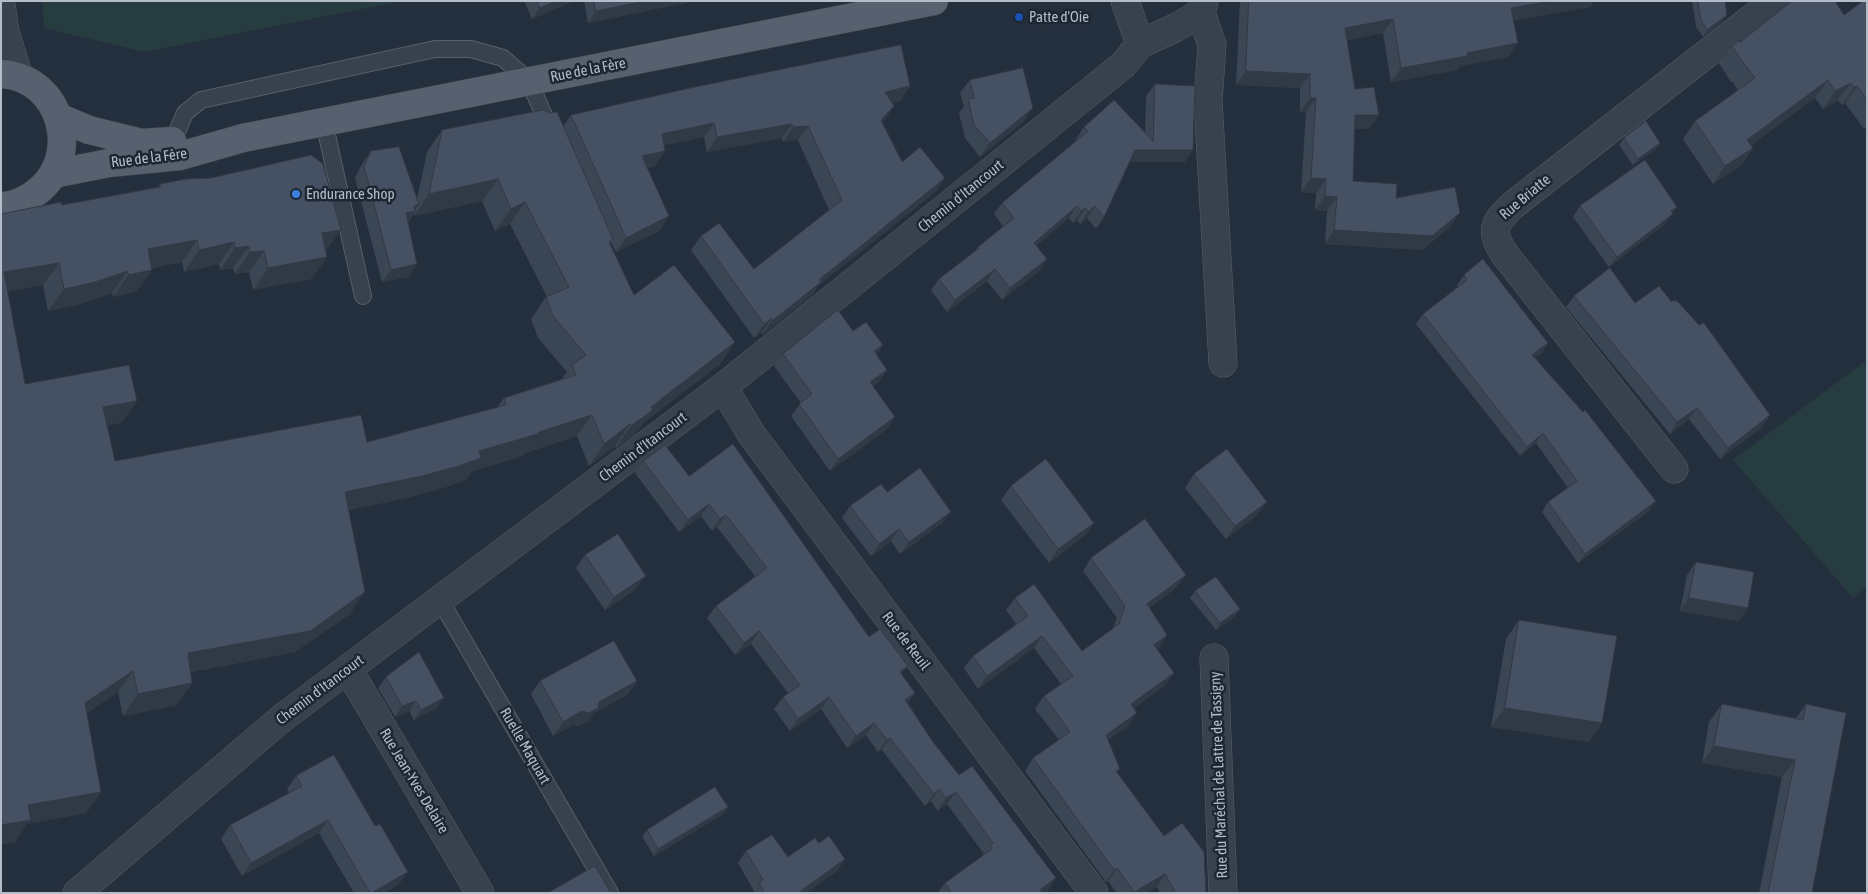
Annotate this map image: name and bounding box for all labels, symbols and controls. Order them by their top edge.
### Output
place label: Patte d'Oie [1029,8,1089,26]
marker: Patte d'Oie [1013,11,1025,23]
street label: Rue de la Fère [549,54,627,86]
street label: Rue de la Fère [110,144,188,172]
street label: Chemin d'Itancourt [915,156,1007,236]
street label: Rue Briatte [1496,171,1554,223]
place label: Endurance Shop [306,185,395,203]
marker: Endurance Shop [290,188,302,200]
street label: Chemin d'Itancourt [596,408,690,486]
street label: Rue de Reuil [878,608,934,674]
street label: Chemin d'Itancourt [273,651,367,729]
street label: Rue du Maréchal de Lattre de Tassigny [1206,671,1232,879]
street label: Ruelle Maquart [496,705,554,787]
street label: Rue Jean-Yves Delaire [375,725,453,837]

